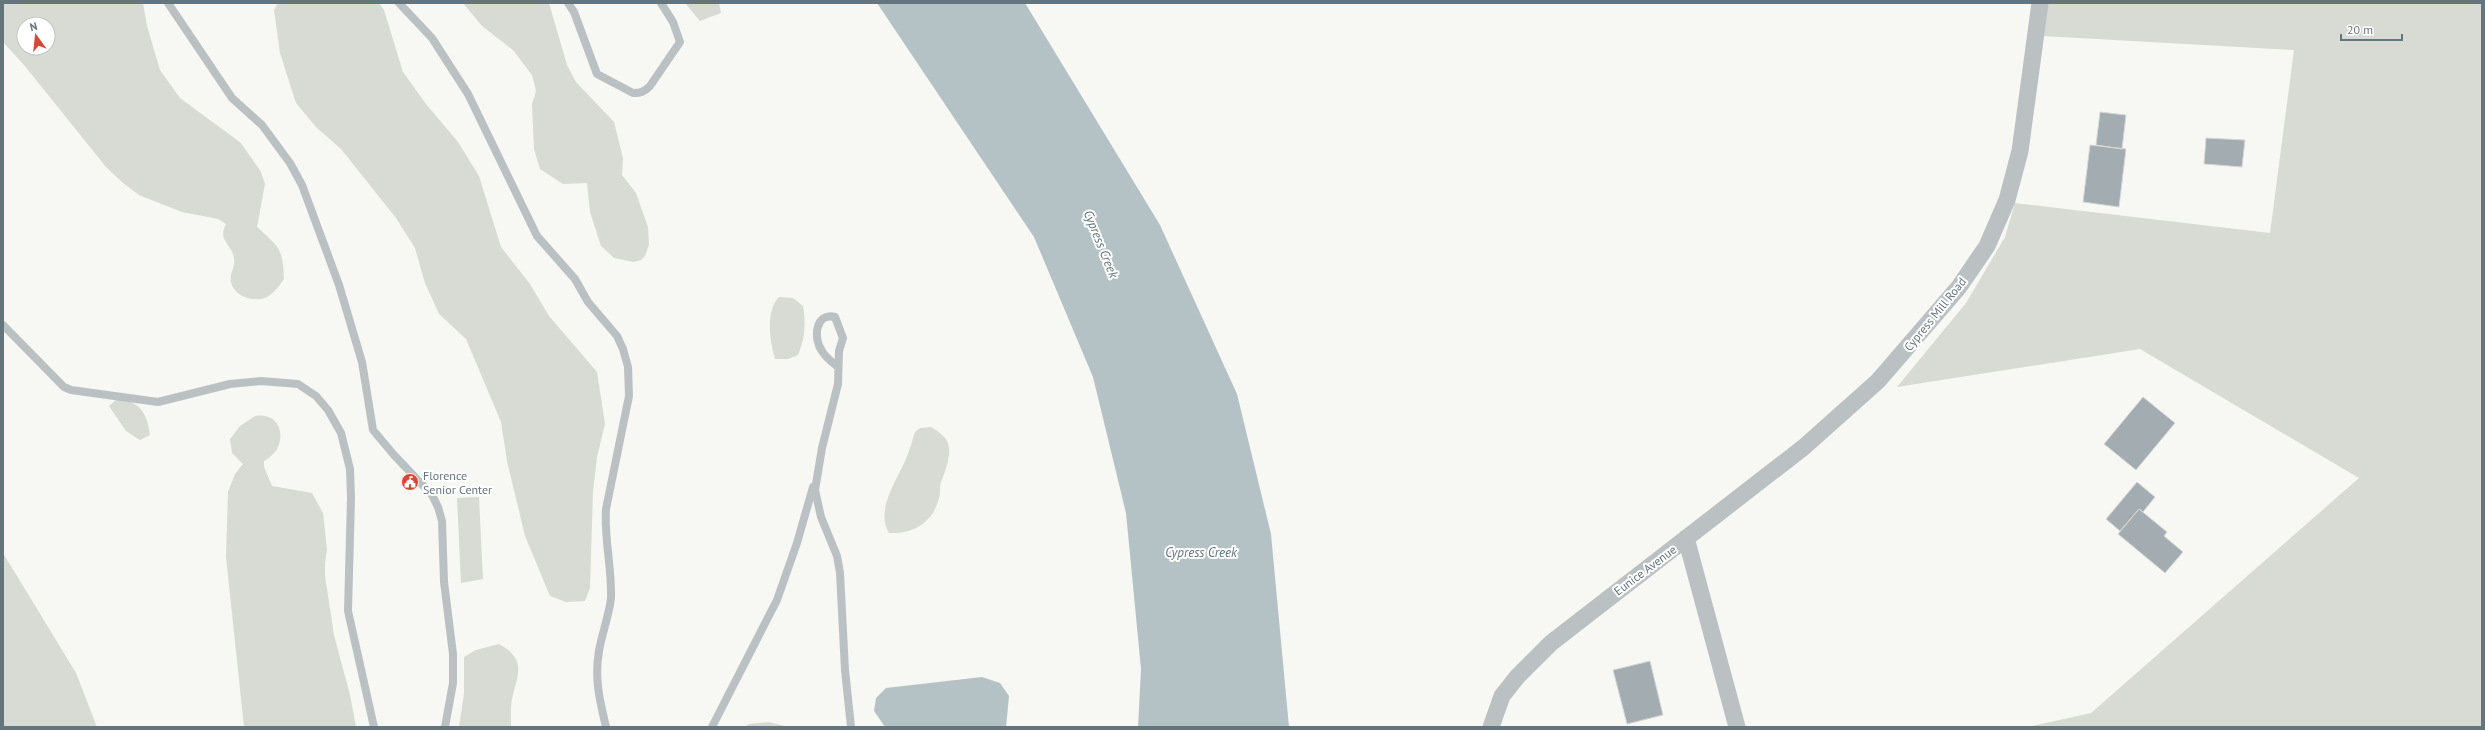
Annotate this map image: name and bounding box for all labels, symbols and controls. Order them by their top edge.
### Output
north arrow [16,16,56,56]
scale bar [2341,16,2402,42]
text: N [28,19,39,34]
text: 20 m [2347,22,2373,37]
water label: Cypress Creek [1080,208,1123,281]
street label: Cypress Mill Road [1901,274,1969,354]
place label: Florence Senior Center [423,468,492,497]
public building icon: Florence Senior Center [400,472,420,492]
street label: Eunice Avenue [1611,542,1679,598]
water label: Cypress Creek [1165,544,1238,561]

